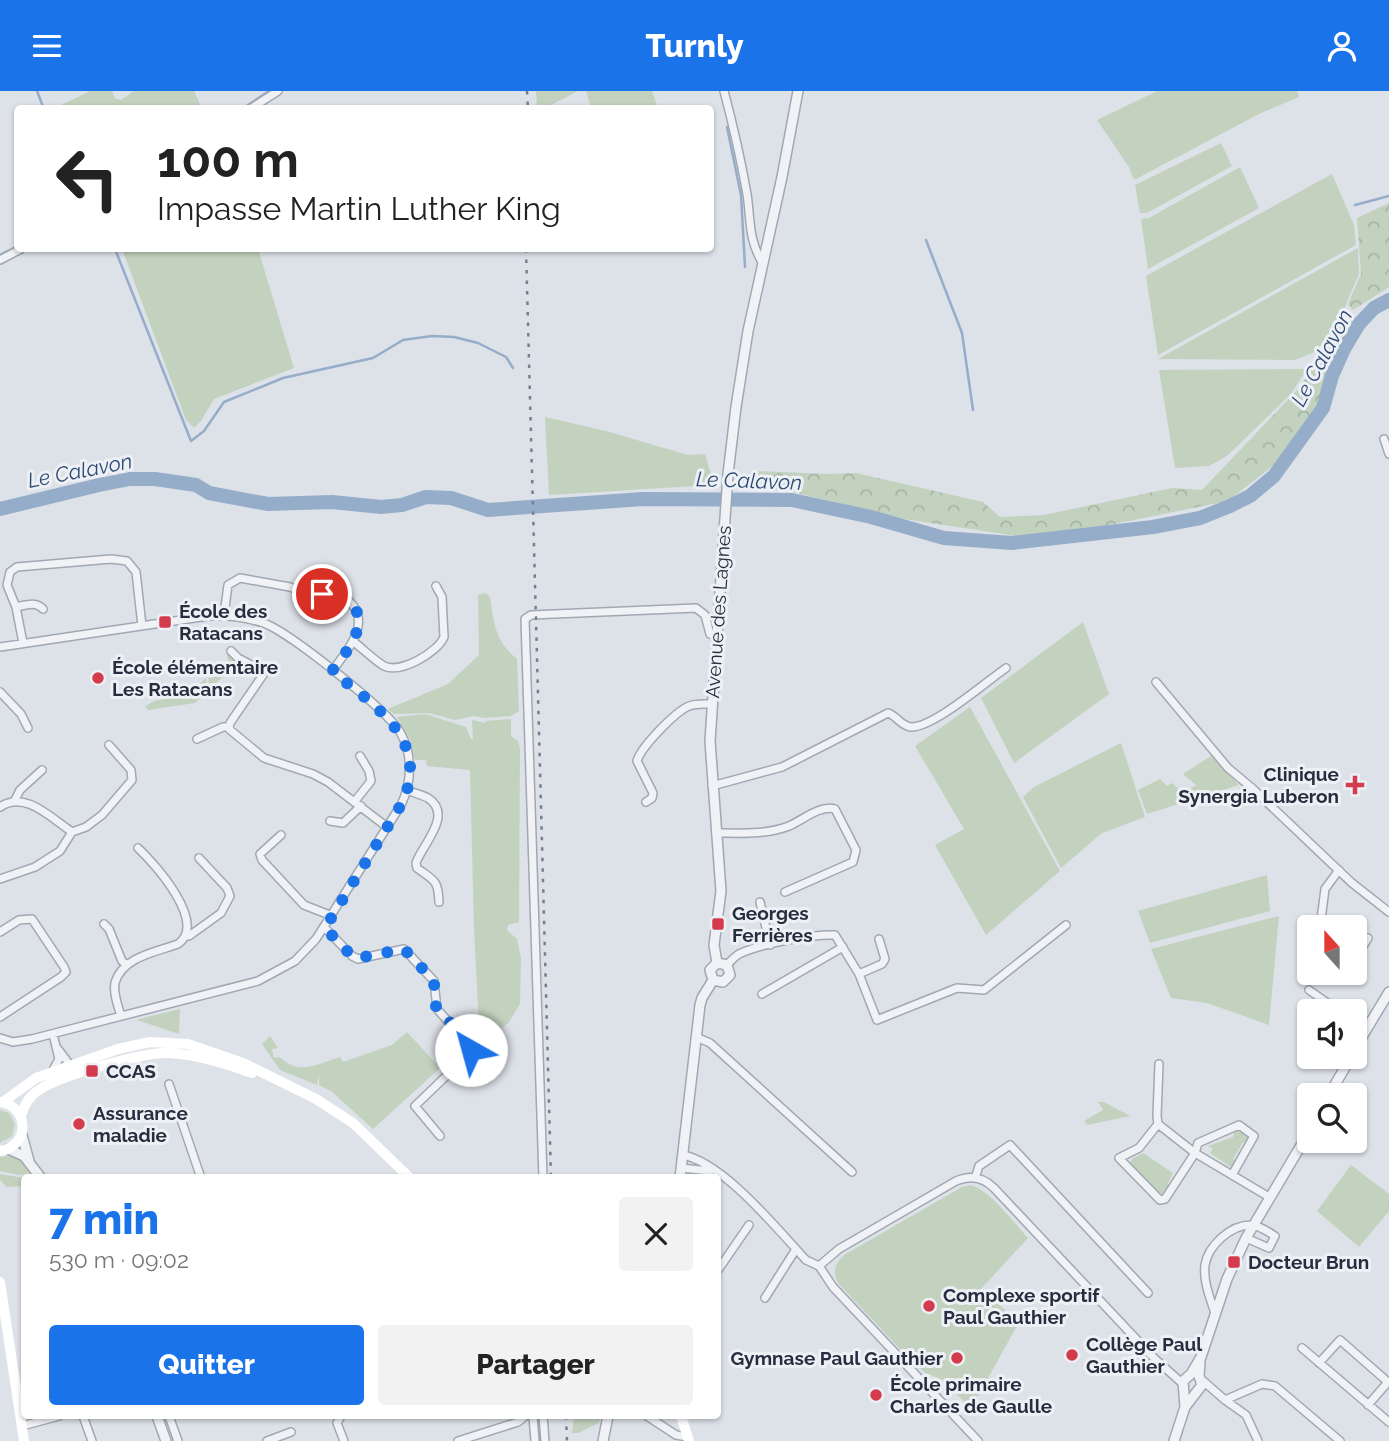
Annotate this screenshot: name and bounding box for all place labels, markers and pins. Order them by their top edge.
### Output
pin [292,564,352,624]
place label: École des Ratacans [179,600,267,644]
marker: École des Ratacans [157,614,173,630]
place label: École élémentaire Les Ratacans [112,656,278,700]
marker: École élémentaire Les Ratacans [90,670,106,686]
place label: Clinique Synergia Luberon [1178,763,1339,807]
marker: Clinique Synergia Luberon [1345,775,1365,795]
place label: Georges Ferrières [732,902,813,946]
marker: Georges Ferrières [710,916,726,932]
place label: CCAS [106,1060,156,1082]
marker: CCAS [84,1063,100,1079]
place label: Assurance maladie [93,1102,188,1146]
marker: Assurance maladie [71,1116,87,1132]
place label: Docteur Brun [1248,1251,1369,1273]
marker: Docteur Brun [1226,1254,1242,1270]
place label: Complexe sportif Paul Gauthier [943,1284,1100,1328]
marker: Complexe sportif Paul Gauthier [921,1298,937,1314]
place label: Collège Paul Gauthier [1086,1333,1203,1377]
place label: Gymnase Paul Gauthier [730,1347,944,1369]
marker: Collège Paul Gauthier [1064,1347,1080,1363]
marker: Gymnase Paul Gauthier [949,1350,965,1366]
place label: École primaire Charles de Gaulle [890,1373,1052,1417]
marker: École primaire Charles de Gaulle [868,1387,884,1403]

